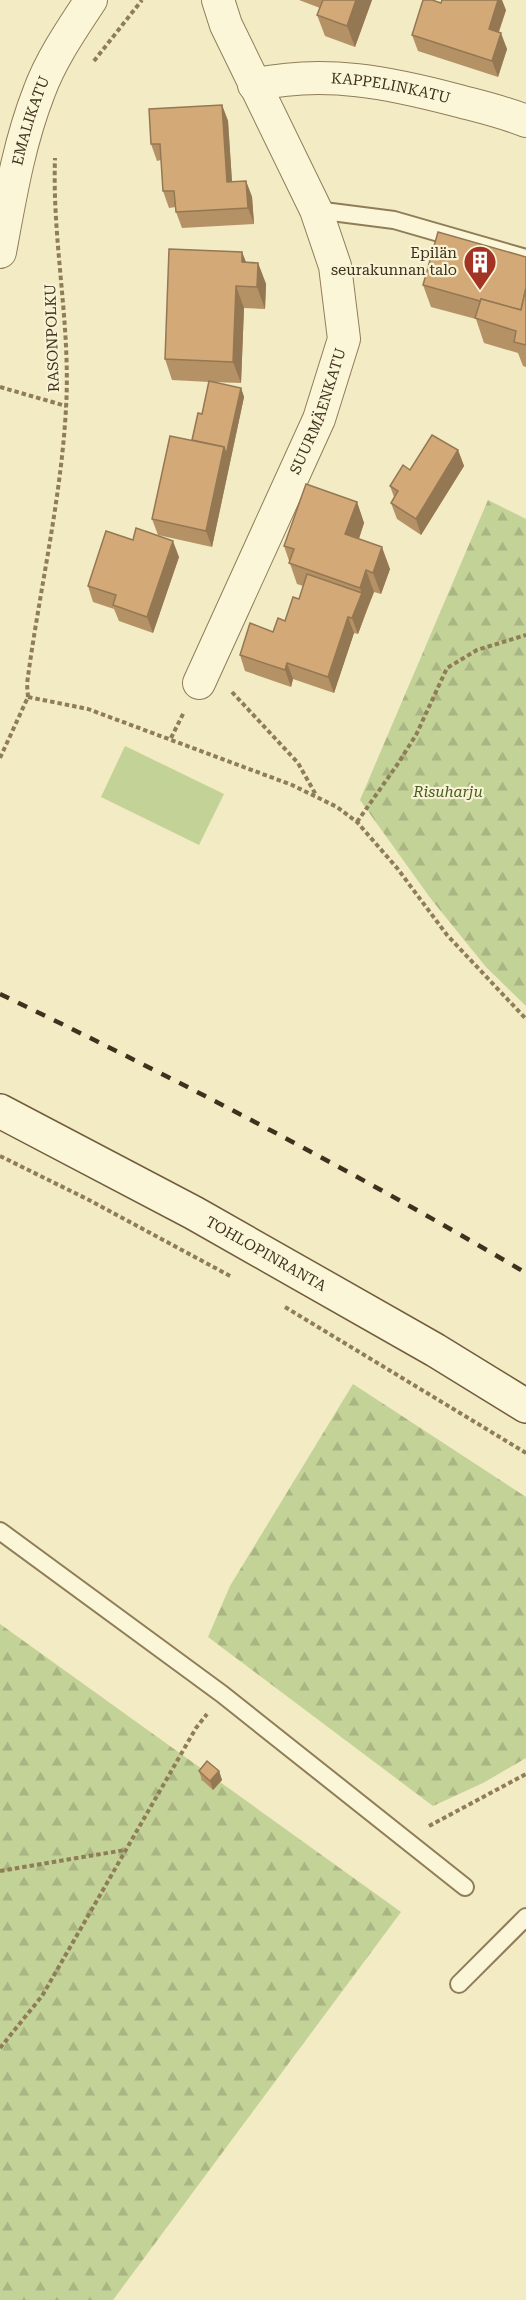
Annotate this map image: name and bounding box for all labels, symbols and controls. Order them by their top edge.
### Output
street label: KAPPELINKATU [331,69,452,107]
street label: EMALIKATU [8,73,53,167]
place label: Epilän seurakunnan talo [331,244,457,279]
building icon: Epilän seurakunnan talo [462,244,498,291]
street label: RASONPOLKU [41,283,63,393]
street label: SUURMÄENKATU [286,346,350,477]
park label: Risuharju [412,783,483,801]
street label: TOHLOPINRANTA [203,1213,330,1296]

